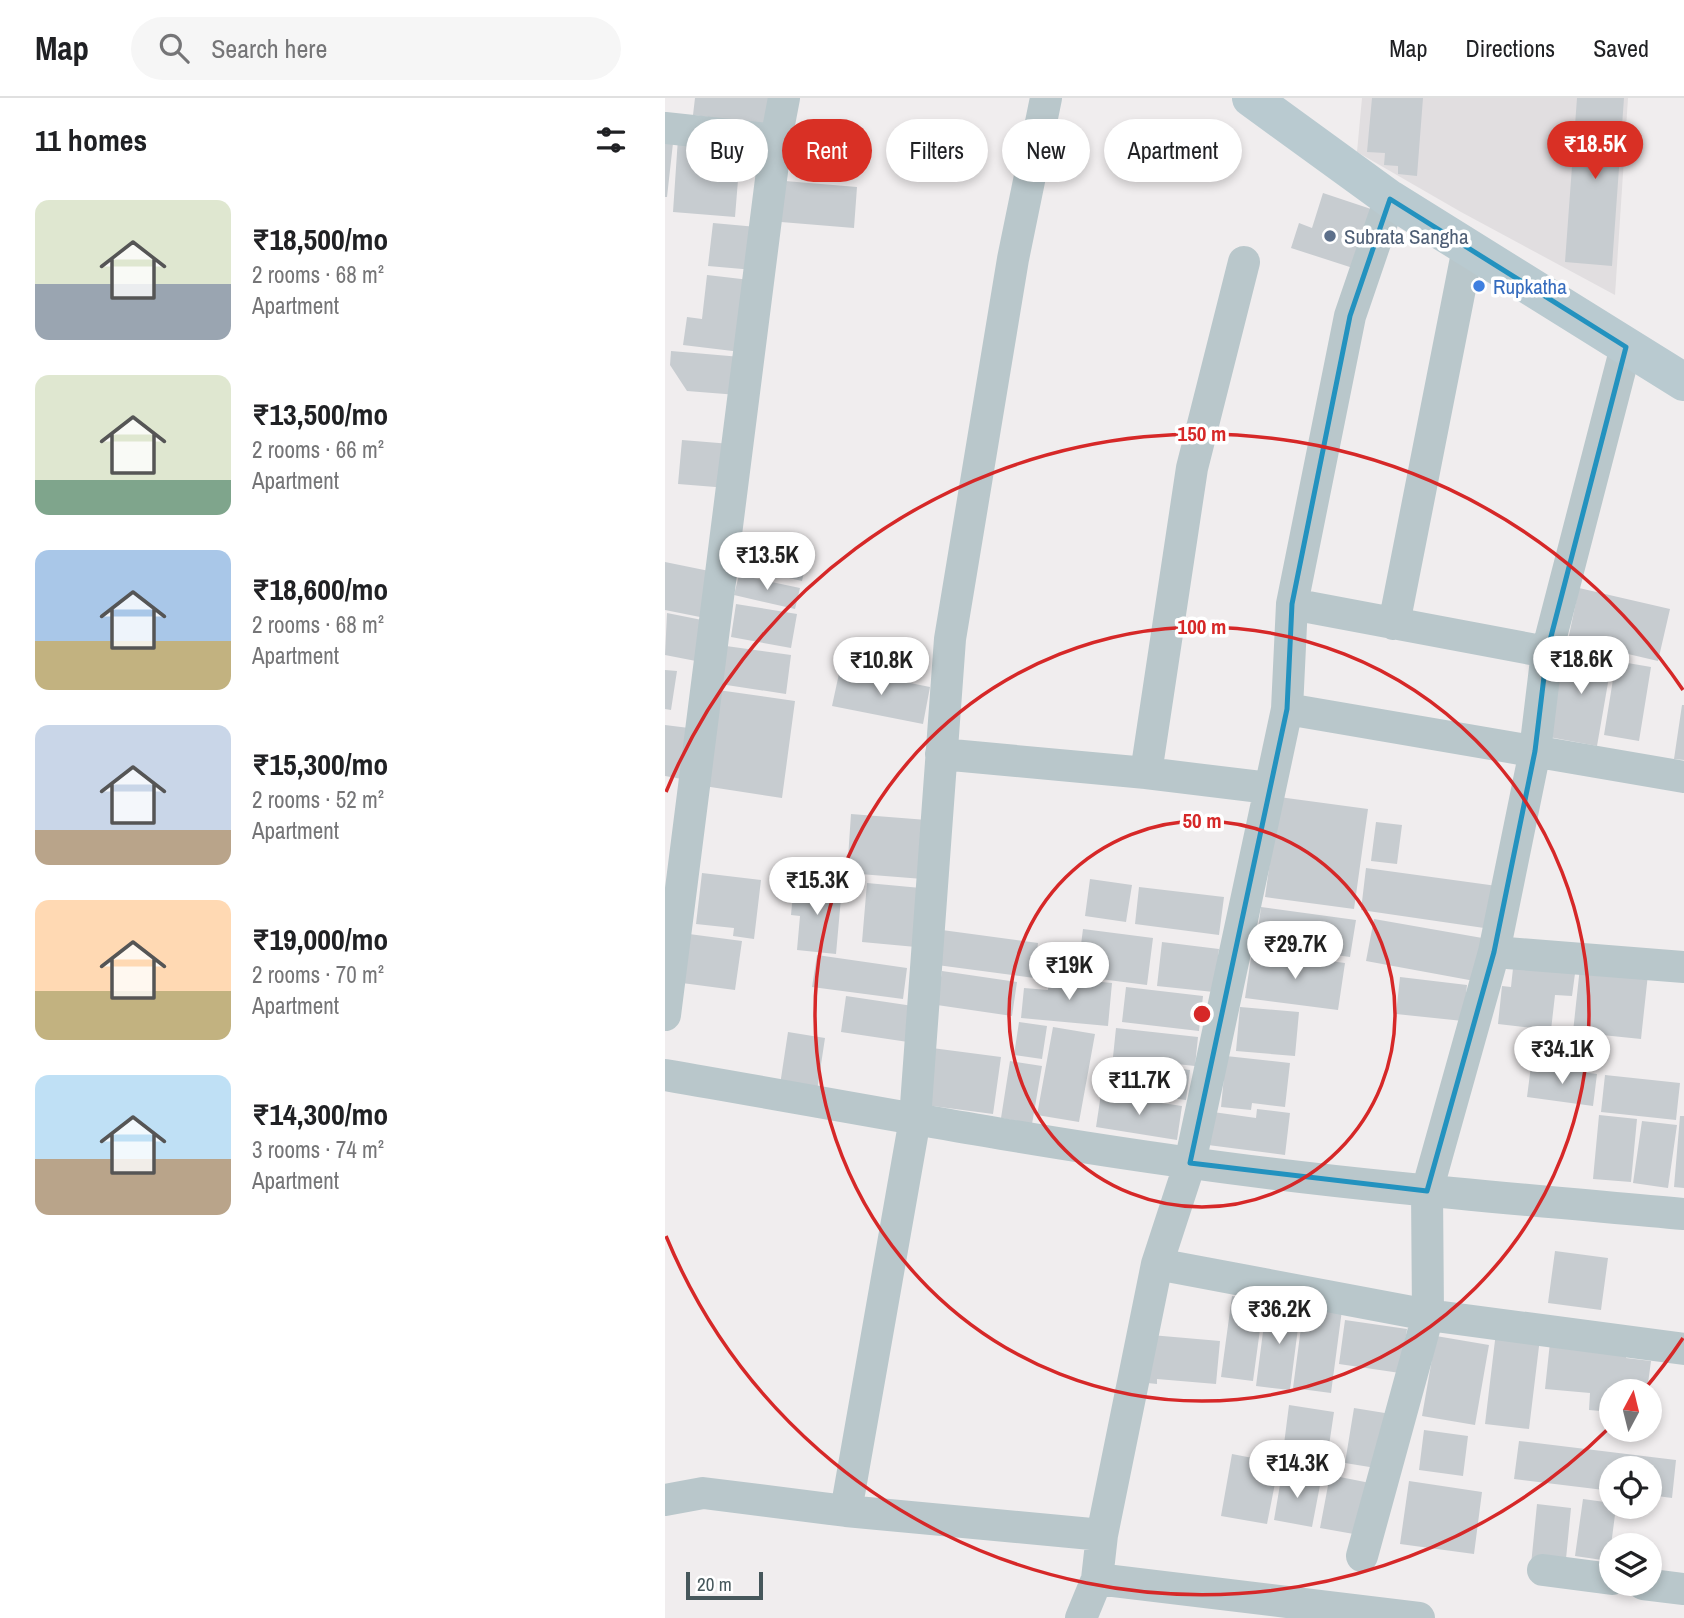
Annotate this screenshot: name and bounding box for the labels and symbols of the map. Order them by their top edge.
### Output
pin: ₹18.5K [1538,122,1652,181]
place label: Subrata Sangha [1344,222,1469,251]
marker: Subrata Sangha [1322,228,1338,244]
place label: Rupkatha [1493,272,1567,301]
marker: Rupkatha [1471,278,1487,294]
text: 150 m [1178,419,1226,448]
pin: ₹13.5K [710,532,824,592]
text: 100 m [1178,612,1226,641]
pin: ₹18.6K [1524,636,1638,696]
pin: ₹10.8K [824,638,938,697]
text: 50 m [1182,806,1222,835]
pin: ₹15.3K [760,858,874,917]
pin: ₹29.7K [1238,922,1352,981]
pin: ₹19K [1028,942,1110,1002]
centre of rings [1190,1002,1214,1026]
pin: ₹34.1K [1505,1026,1619,1086]
pin: ₹11.7K [1082,1058,1196,1117]
pin: ₹36.2K [1222,1286,1336,1346]
north arrow [1599,1379,1663,1442]
pin: ₹14.3K [1240,1440,1354,1500]
scale bar [686,1569,763,1601]

